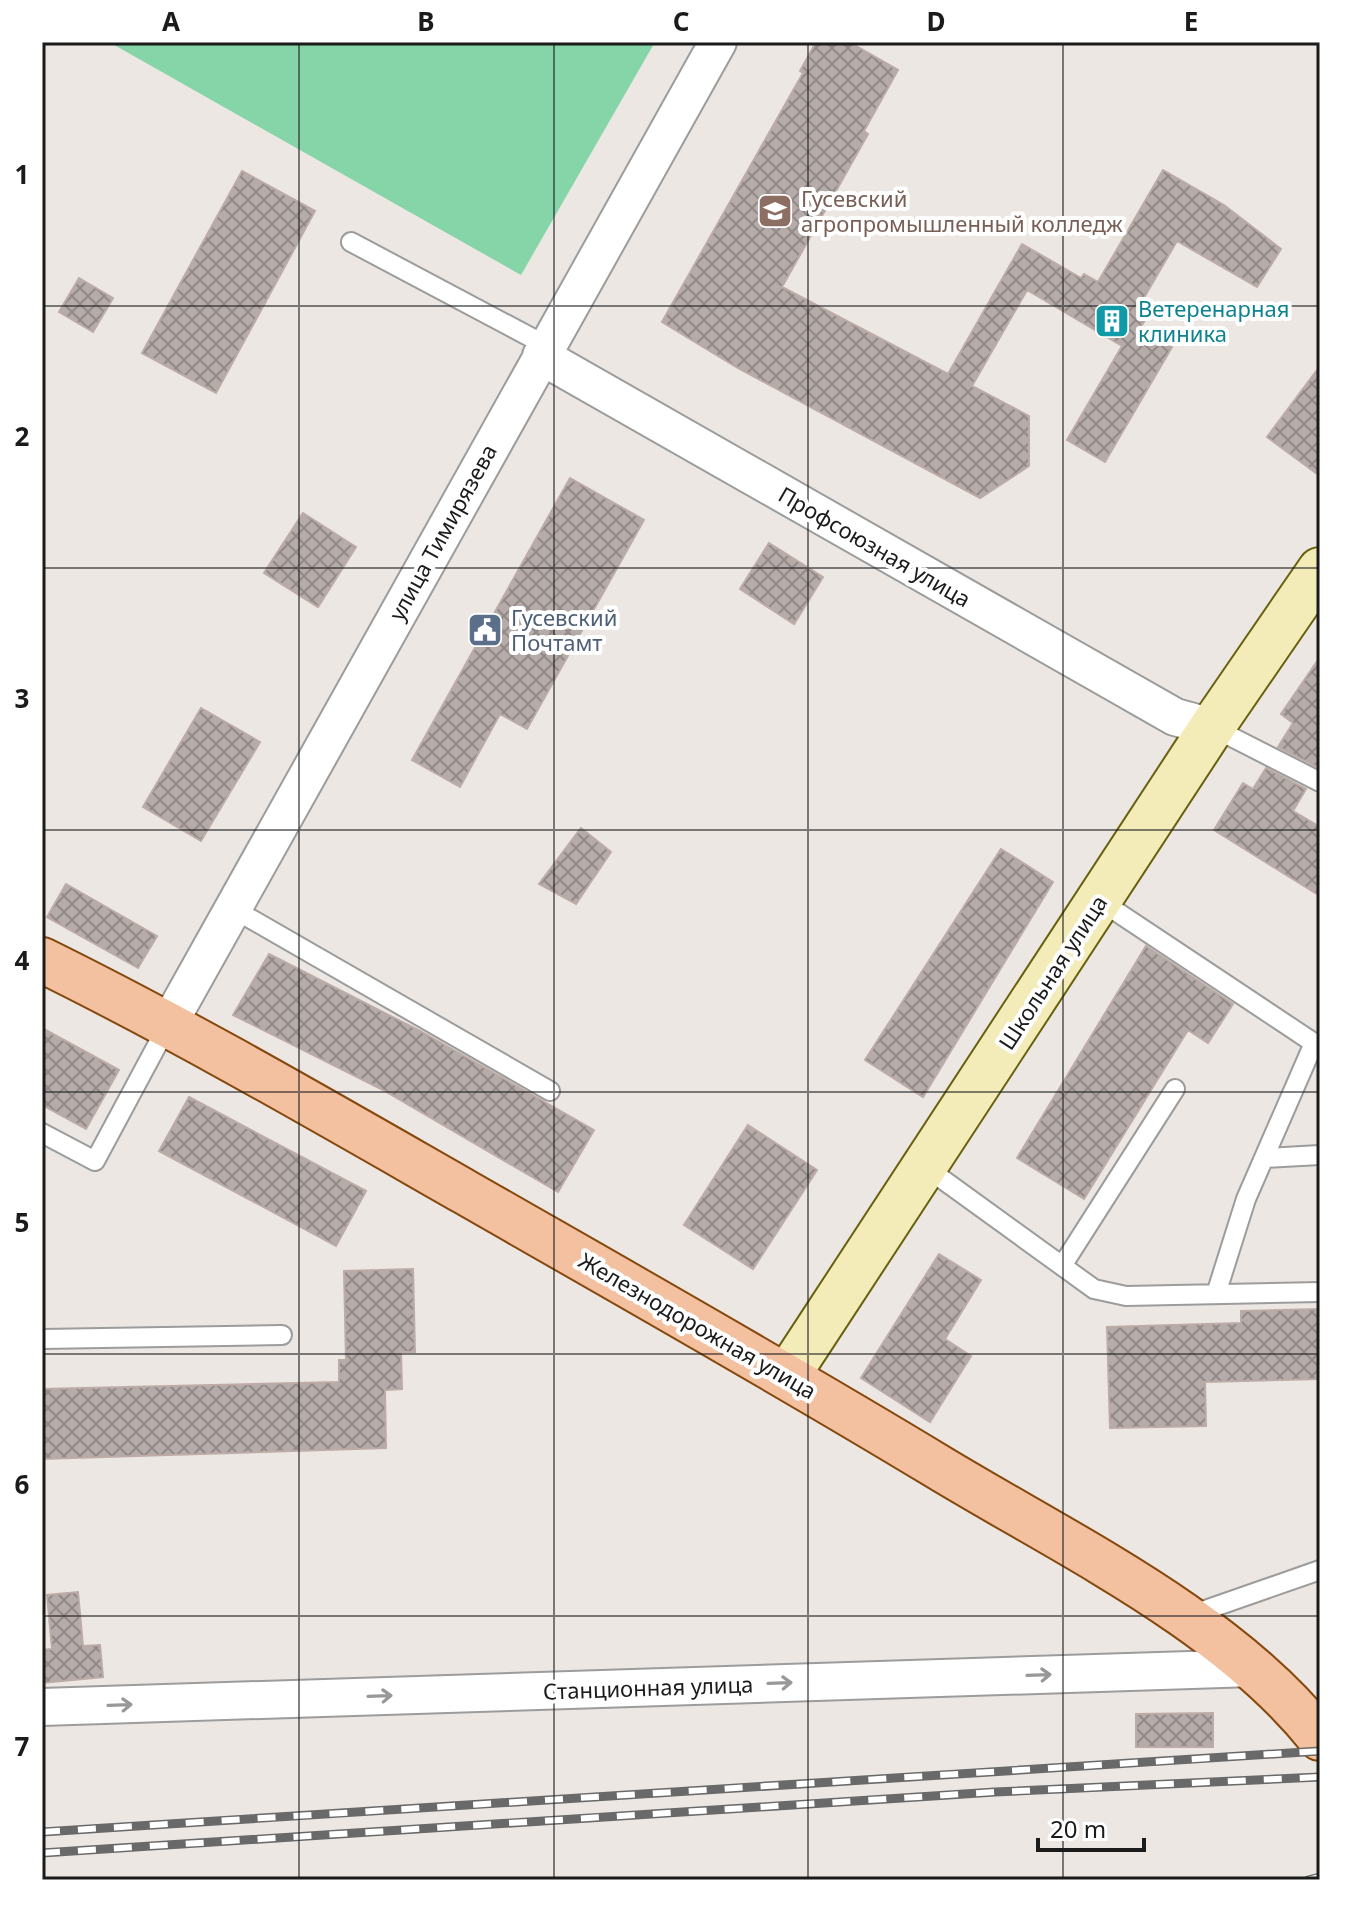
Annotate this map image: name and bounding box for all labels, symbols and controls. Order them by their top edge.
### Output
text: A [162,3,180,39]
text: B [417,3,435,39]
text: C [673,3,689,39]
text: D [926,3,946,39]
text: E [1184,3,1198,39]
text: 1 [15,156,29,192]
place label: Гусевский агропромышленный колледж [801,183,1123,238]
school or university icon: Гусевский агропромышленный колледж [756,192,794,230]
place label: Ветеренарная клиника [1138,293,1289,348]
building icon: Ветеренарная клиника [1093,302,1131,340]
text: 2 [15,418,30,454]
street label: улица Тимирязева [381,438,503,626]
street label: Профсоюзная улица [773,479,977,613]
place label: Гусевский Почтамт [511,602,617,657]
public building icon: Гусевский Почтамт [466,611,504,649]
text: 3 [15,680,29,716]
street label: Школьная улица [991,889,1113,1055]
text: 4 [15,942,30,978]
text: 5 [15,1204,29,1240]
street label: Железнодорожная улица [574,1245,822,1405]
text: 6 [15,1466,30,1502]
one-way arrow [1025,1667,1052,1682]
street label: Станционная улица [542,1668,754,1706]
one-way arrow [766,1676,793,1691]
one-way arrow [366,1689,393,1704]
one-way arrow [106,1697,133,1712]
text: 7 [15,1728,30,1764]
scale bar [1038,1802,1144,1852]
text: 20 m [1050,1812,1106,1845]

